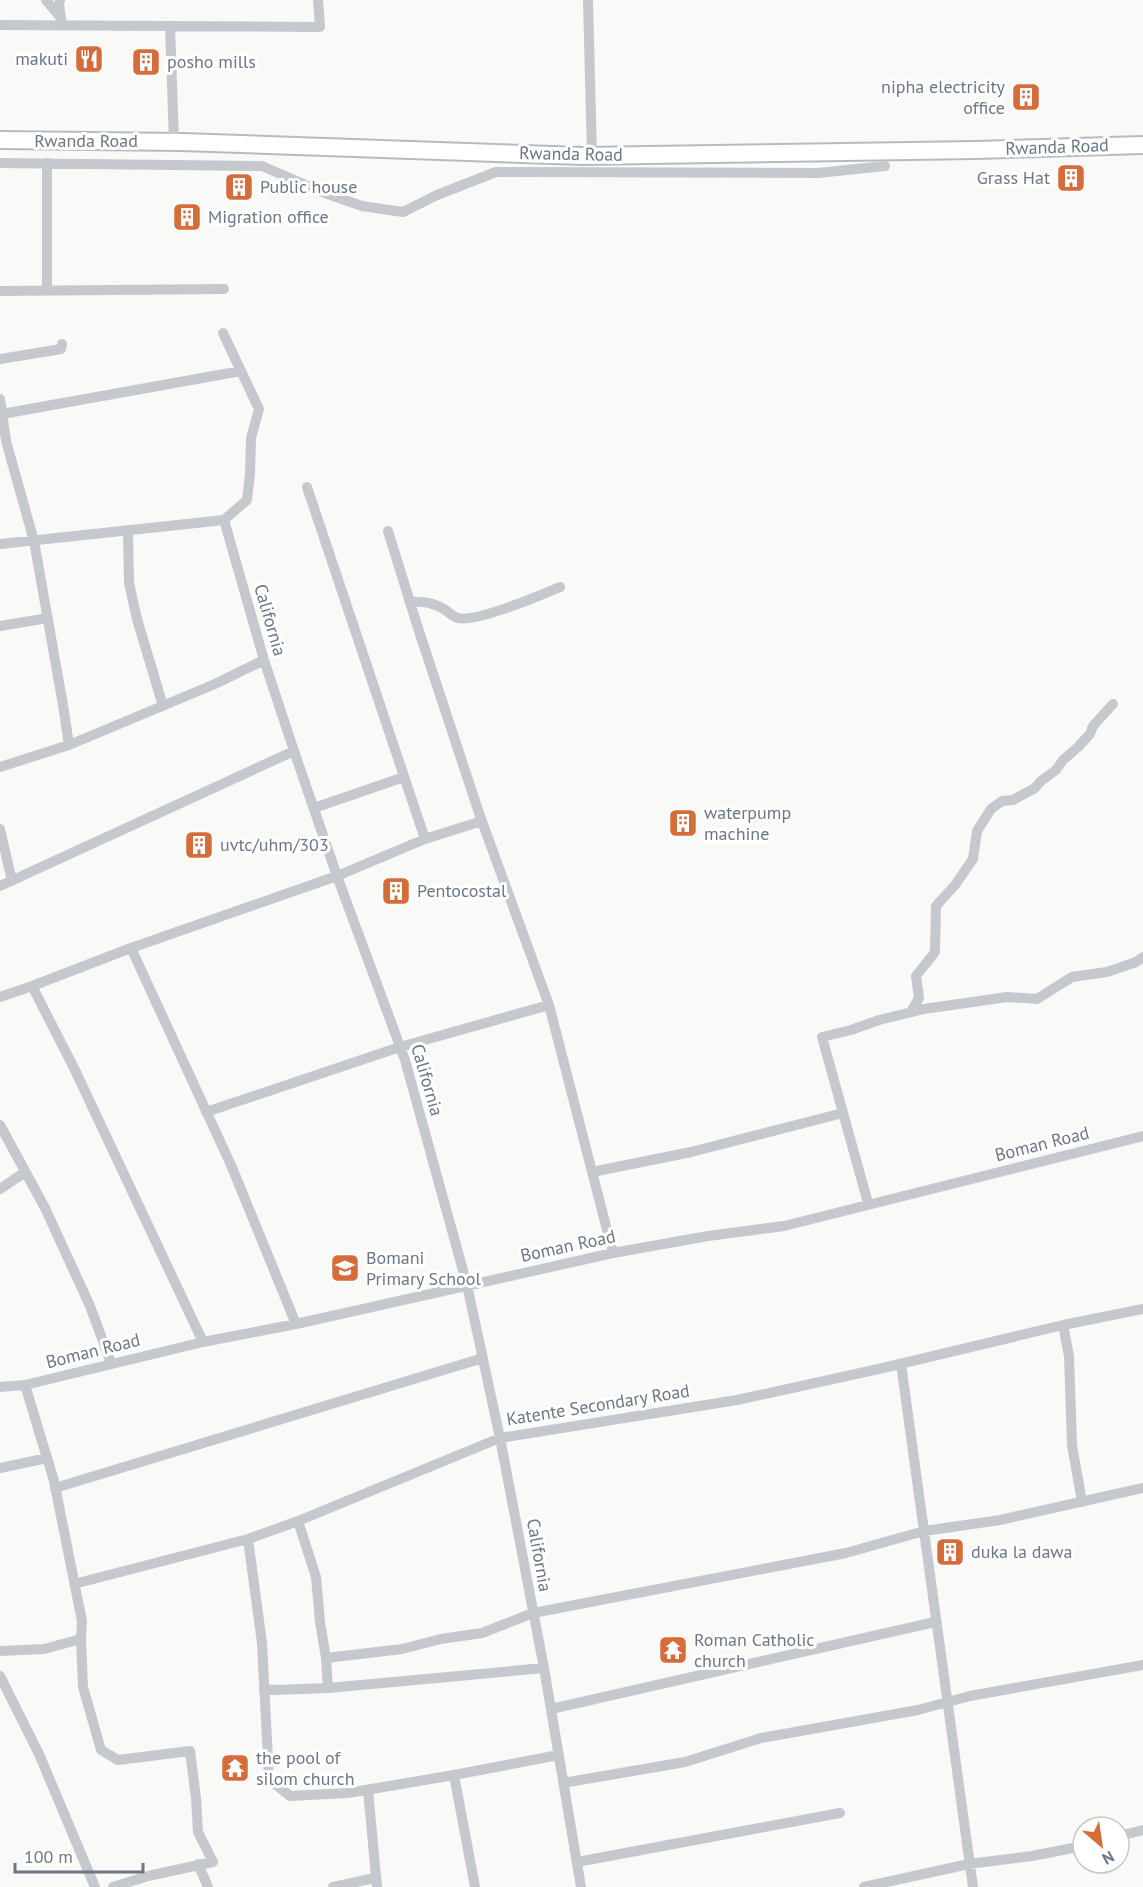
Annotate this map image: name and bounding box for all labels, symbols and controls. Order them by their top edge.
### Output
restaurant icon: makuti [73,43,105,75]
building icon: posho mills [130,46,162,78]
place label: makuti [15,47,68,70]
place label: posho mills [167,50,256,73]
place label: nipha electricity office [881,75,1006,119]
building icon: nipha electricity office [1010,81,1042,113]
street label: Rwanda Road [34,129,138,152]
street label: Rwanda Road [1005,133,1109,160]
street label: Rwanda Road [519,141,623,166]
building icon: Grass Hat [1055,162,1087,194]
place label: Grass Hat [977,166,1050,189]
building icon: Public house [223,171,255,203]
place label: Public house [260,175,357,198]
building icon: Migration office [171,201,203,233]
place label: Migration office [208,205,329,228]
street label: California [249,581,292,659]
place label: waterpump machine [704,801,791,845]
building icon: waterpump machine [667,807,699,839]
building icon: uvtc/uhm/303 [183,829,215,861]
place label: uvtc/uhm/303 [220,833,329,856]
building icon: Pentocostal [380,875,412,907]
place label: Pentocostal [417,879,507,902]
street label: California [406,1041,449,1119]
street label: Boman Road [992,1121,1091,1166]
street label: Boman Road [518,1224,617,1267]
place label: Bomani Primary School [366,1246,481,1290]
school or university icon: Bomani Primary School [329,1252,361,1284]
street label: Boman Road [43,1328,142,1373]
street label: Katente Secondary Road [505,1379,691,1430]
street label: California [522,1517,557,1593]
building icon: duka la dawa [934,1536,966,1568]
place label: duka la dawa [971,1540,1073,1563]
place label: Roman Catholic church [694,1628,814,1672]
temple icon: Roman Catholic church [657,1634,689,1666]
place label: the pool of silom church [256,1746,354,1790]
temple icon: the pool of silom church [219,1752,251,1784]
north arrow [1071,1815,1131,1875]
scale bar [15,1836,142,1874]
text: 100 m [24,1845,73,1868]
text: N [1099,1847,1118,1869]

